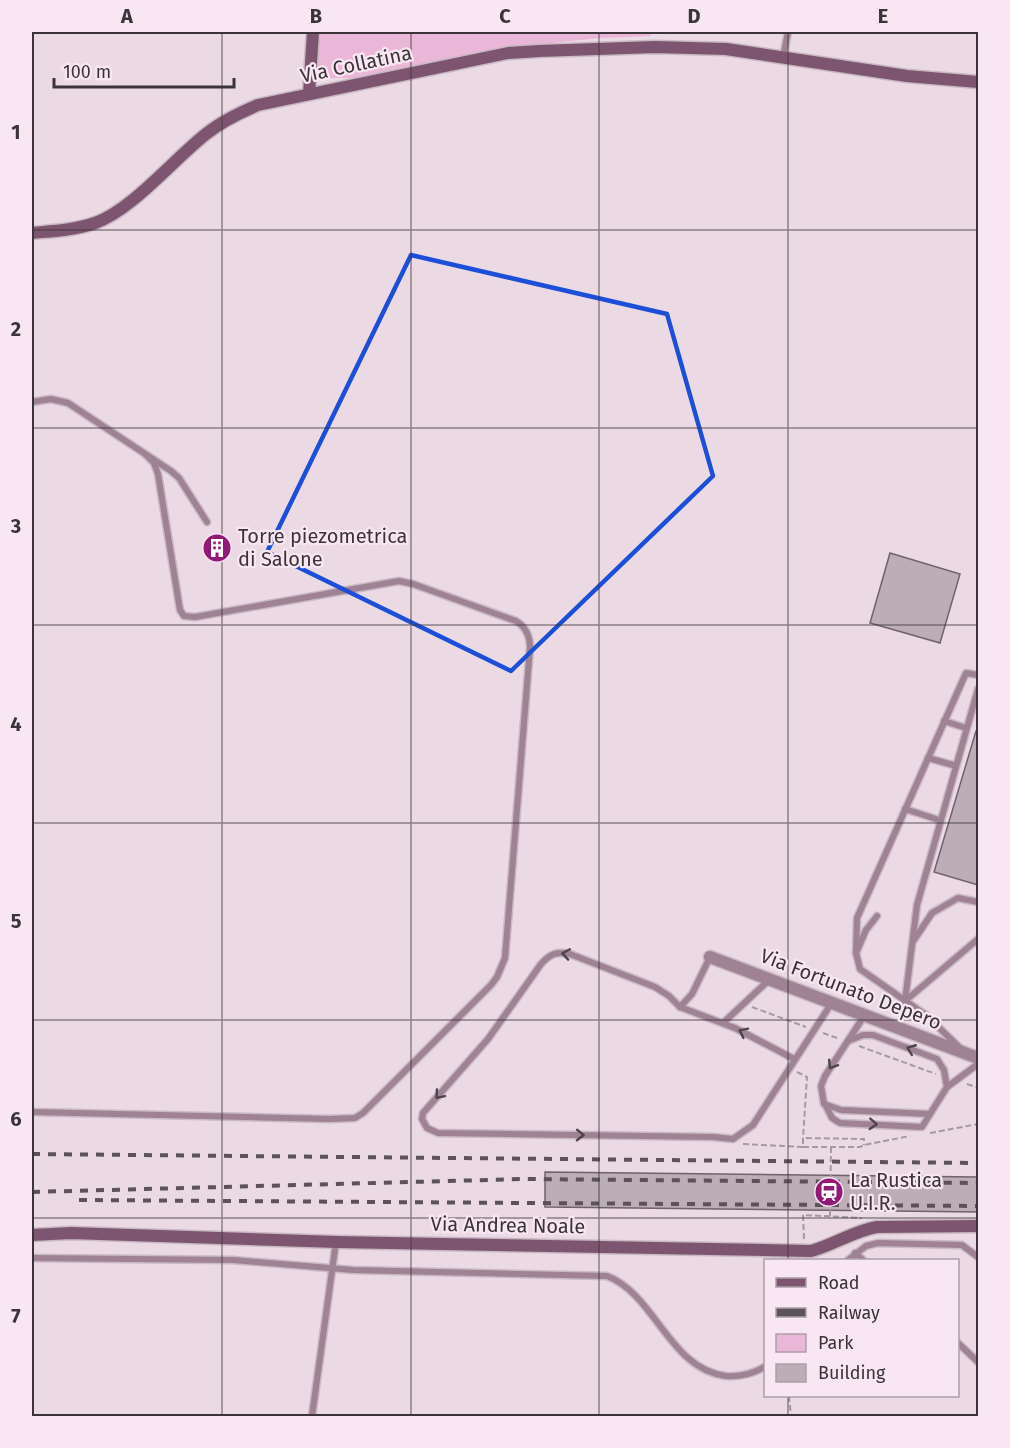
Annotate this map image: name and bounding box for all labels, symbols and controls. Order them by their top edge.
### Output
text: A [120,4,134,28]
text: B [310,4,322,28]
text: C [499,4,511,28]
text: D [687,4,701,28]
text: E [878,4,888,28]
street label: Via Collatina [298,40,414,88]
scale bar [54,51,234,89]
text: 100 m [63,61,111,83]
text: 1 [11,120,21,144]
text: 2 [11,317,21,341]
text: 3 [10,514,21,538]
place label: Torre piezometrica di Salone [238,524,407,571]
building icon: Torre piezometrica di Salone [201,532,233,564]
text: 4 [10,712,22,736]
text: 5 [11,909,22,933]
street label: Via Fortunato Depero [757,943,945,1035]
one-way arrow [561,949,571,961]
one-way arrow [738,1027,749,1039]
one-way arrow [907,1044,918,1056]
one-way arrow [828,1059,840,1069]
one-way arrow [435,1088,446,1099]
text: 6 [10,1107,22,1131]
one-way arrow [869,1118,878,1131]
one-way arrow [575,1129,584,1142]
place label: La Rustica U.I.R. [850,1168,942,1215]
station icon: La Rustica U.I.R. [813,1176,845,1208]
street label: Via Andrea Noale [431,1212,585,1238]
legend [764,1259,959,1397]
text: Road [818,1272,860,1294]
text: Railway [818,1302,880,1324]
text: 7 [11,1304,21,1328]
text: Park [818,1332,854,1354]
text: Building [818,1362,886,1384]

